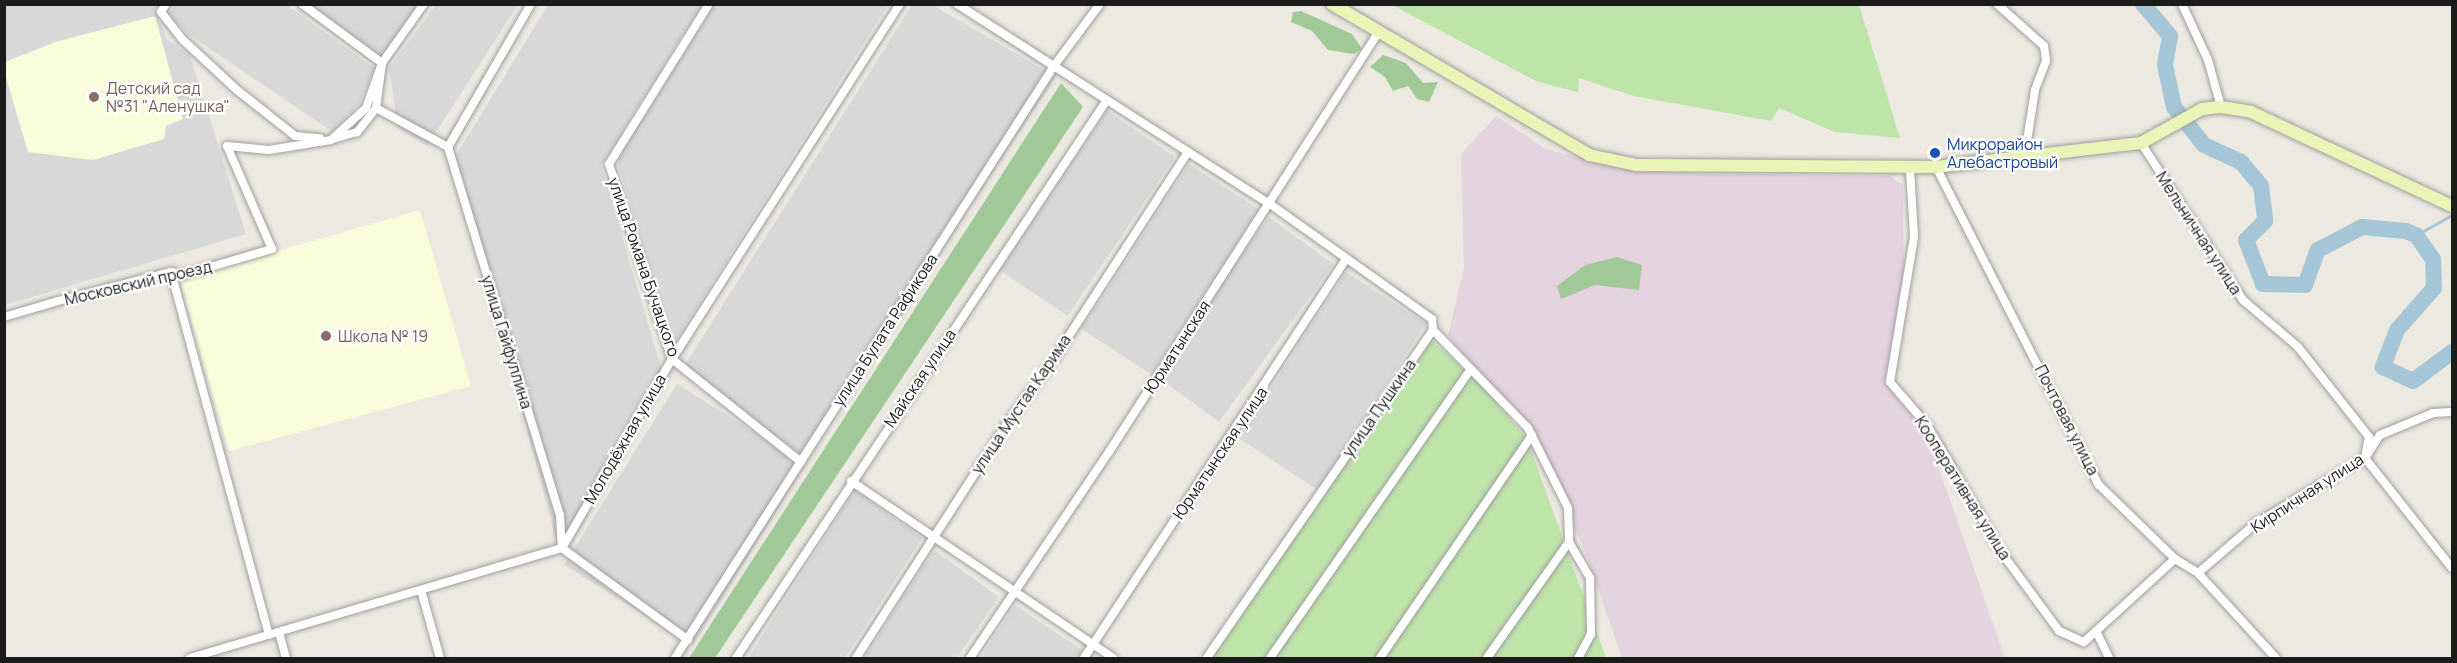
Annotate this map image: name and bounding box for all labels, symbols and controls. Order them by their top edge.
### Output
place label: Детский сад №31 "Аленушка" [106,78,230,116]
marker: Детский сад №31 "Аленушка" [87,90,101,104]
place label: Микрорайон Алебастровый [1947,134,2058,172]
marker: Микрорайон Алебастровый [1928,146,1942,160]
street label: Мельничная улица [2152,168,2246,298]
street label: улица Романа Бучацкого [604,175,684,359]
street label: улица Булата Рафикова [828,250,942,410]
street label: Московский проезд [63,257,213,309]
street label: улица Гайфуллина [478,273,536,411]
street label: Юрматынская [1140,297,1214,397]
street label: Майская улица [880,325,960,431]
place label: Школа № 19 [338,326,428,346]
marker: Школа № 19 [319,329,333,343]
street label: улица Мустая Карима [967,331,1075,477]
street label: улица Пушкина [1338,355,1420,461]
street label: Почтовая улица [2031,362,2103,478]
street label: Молодёжная улица [580,371,670,507]
street label: Юрматынская улица [1169,383,1271,523]
street label: Кооперативная улица [1911,413,2015,563]
street label: Кирпичная улица [2247,449,2367,537]

